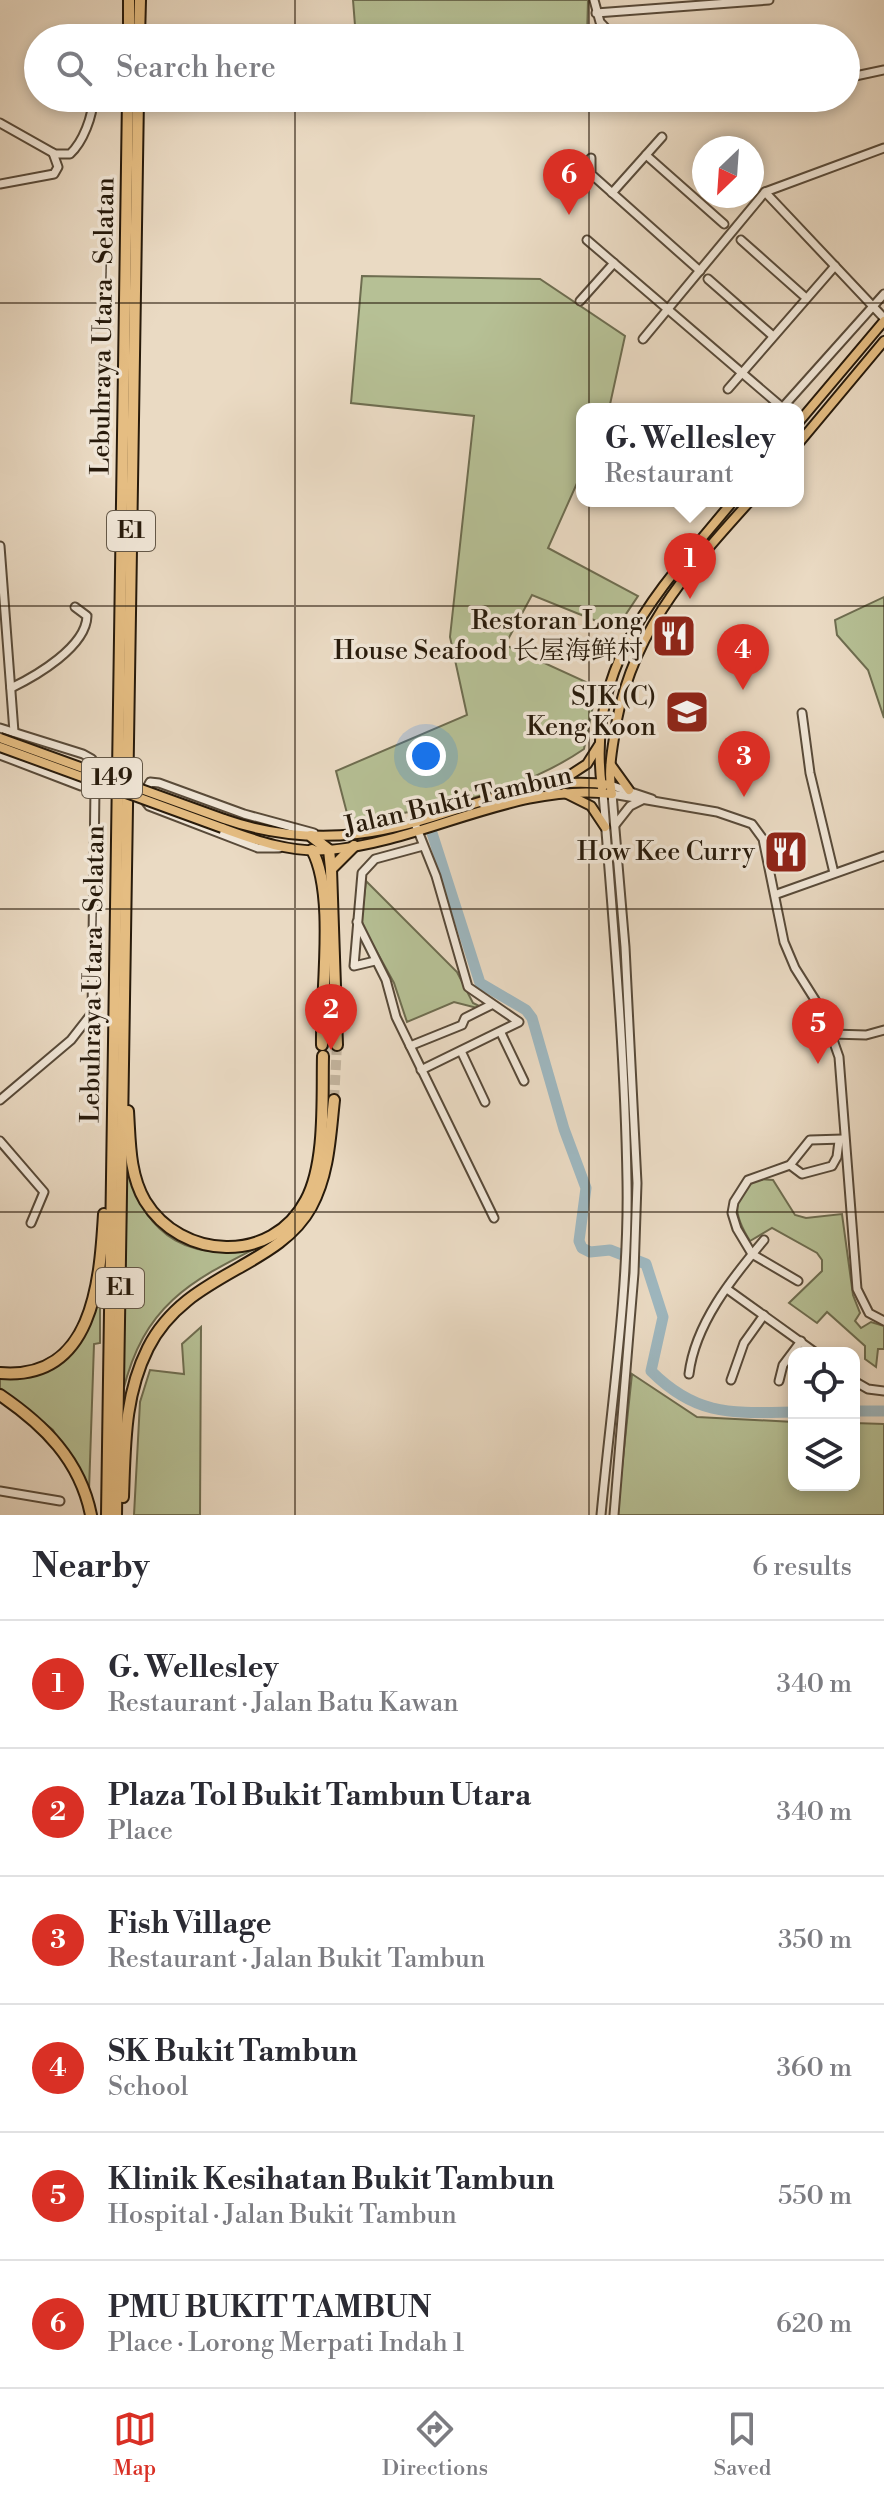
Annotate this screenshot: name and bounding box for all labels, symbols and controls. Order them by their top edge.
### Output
search box [24,24,860,112]
icon: search [52,46,96,90]
text: Search here [116,49,276,87]
north arrow [692,136,764,208]
pin: 6 [543,149,595,215]
street label: Lebuhraya Utara–Selatan [84,177,122,475]
popup [576,403,804,507]
text: G. Wellesley [605,420,775,458]
text: Restaurant [605,458,734,490]
road number: E1 [107,511,155,551]
pin: 1 [664,533,716,599]
place label: Restoran Long House Seafood 长屋海鲜村 [333,605,644,667]
restaurant icon: Restoran Long House Seafood 长屋海鲜村 [650,612,698,660]
pin: 4 [717,624,769,690]
place label: SJK (C) Keng Koon [526,681,656,743]
school or university icon: SJK (C) Keng Koon [663,688,711,736]
pin: 3 [718,731,770,797]
your location [406,736,446,776]
road number: 149 [82,758,142,798]
street label: Jalan Bukit Tambun [340,759,575,843]
street label: Lebuhraya Utara–Selatan [74,825,112,1123]
restaurant icon: How Kee Curry [762,828,810,876]
place label: How Kee Curry [577,836,755,868]
pin: 2 [305,984,357,1050]
pin: 5 [792,998,844,1064]
road number: E1 [96,1268,144,1308]
map controls [788,1347,860,1491]
button: locate [788,1347,860,1419]
button: layers [788,1419,860,1491]
text: Nearby [32,1546,150,1588]
text: 6 results [752,1551,852,1583]
text: G. Wellesley [108,1649,279,1687]
text: 1 [52,1668,64,1700]
text: 340 m [776,1668,852,1700]
text: Restaurant · Jalan Batu Kawan [108,1687,459,1719]
text: Plaza Tol Bukit Tambun Utara [108,1777,531,1815]
text: 2 [50,1796,66,1828]
text: 340 m [776,1796,852,1828]
text: Place [108,1815,173,1847]
text: Fish Village [108,1905,272,1943]
text: 3 [50,1924,66,1956]
text: 350 m [778,1924,852,1956]
text: Restaurant · Jalan Bukit Tambun [108,1943,485,1975]
text: SK Bukit Tambun [108,2033,357,2071]
text: 4 [49,2052,67,2084]
text: 360 m [777,2052,852,2084]
text: School [108,2071,188,2103]
text: Klinik Kesihatan Bukit Tambun [108,2161,554,2199]
text: 5 [50,2180,66,2212]
text: 550 m [778,2180,852,2212]
text: Hospital · Jalan Bukit Tambun [108,2199,457,2231]
text: PMU BUKIT TAMBUN [108,2289,431,2327]
text: 6 [50,2308,66,2340]
text: 620 m [776,2308,852,2340]
text: Place · Lorong Merpati Indah 1 [108,2327,464,2359]
tab: Map [113,2407,157,2482]
tab: Directions [382,2407,488,2482]
tab: Saved [714,2407,771,2482]

